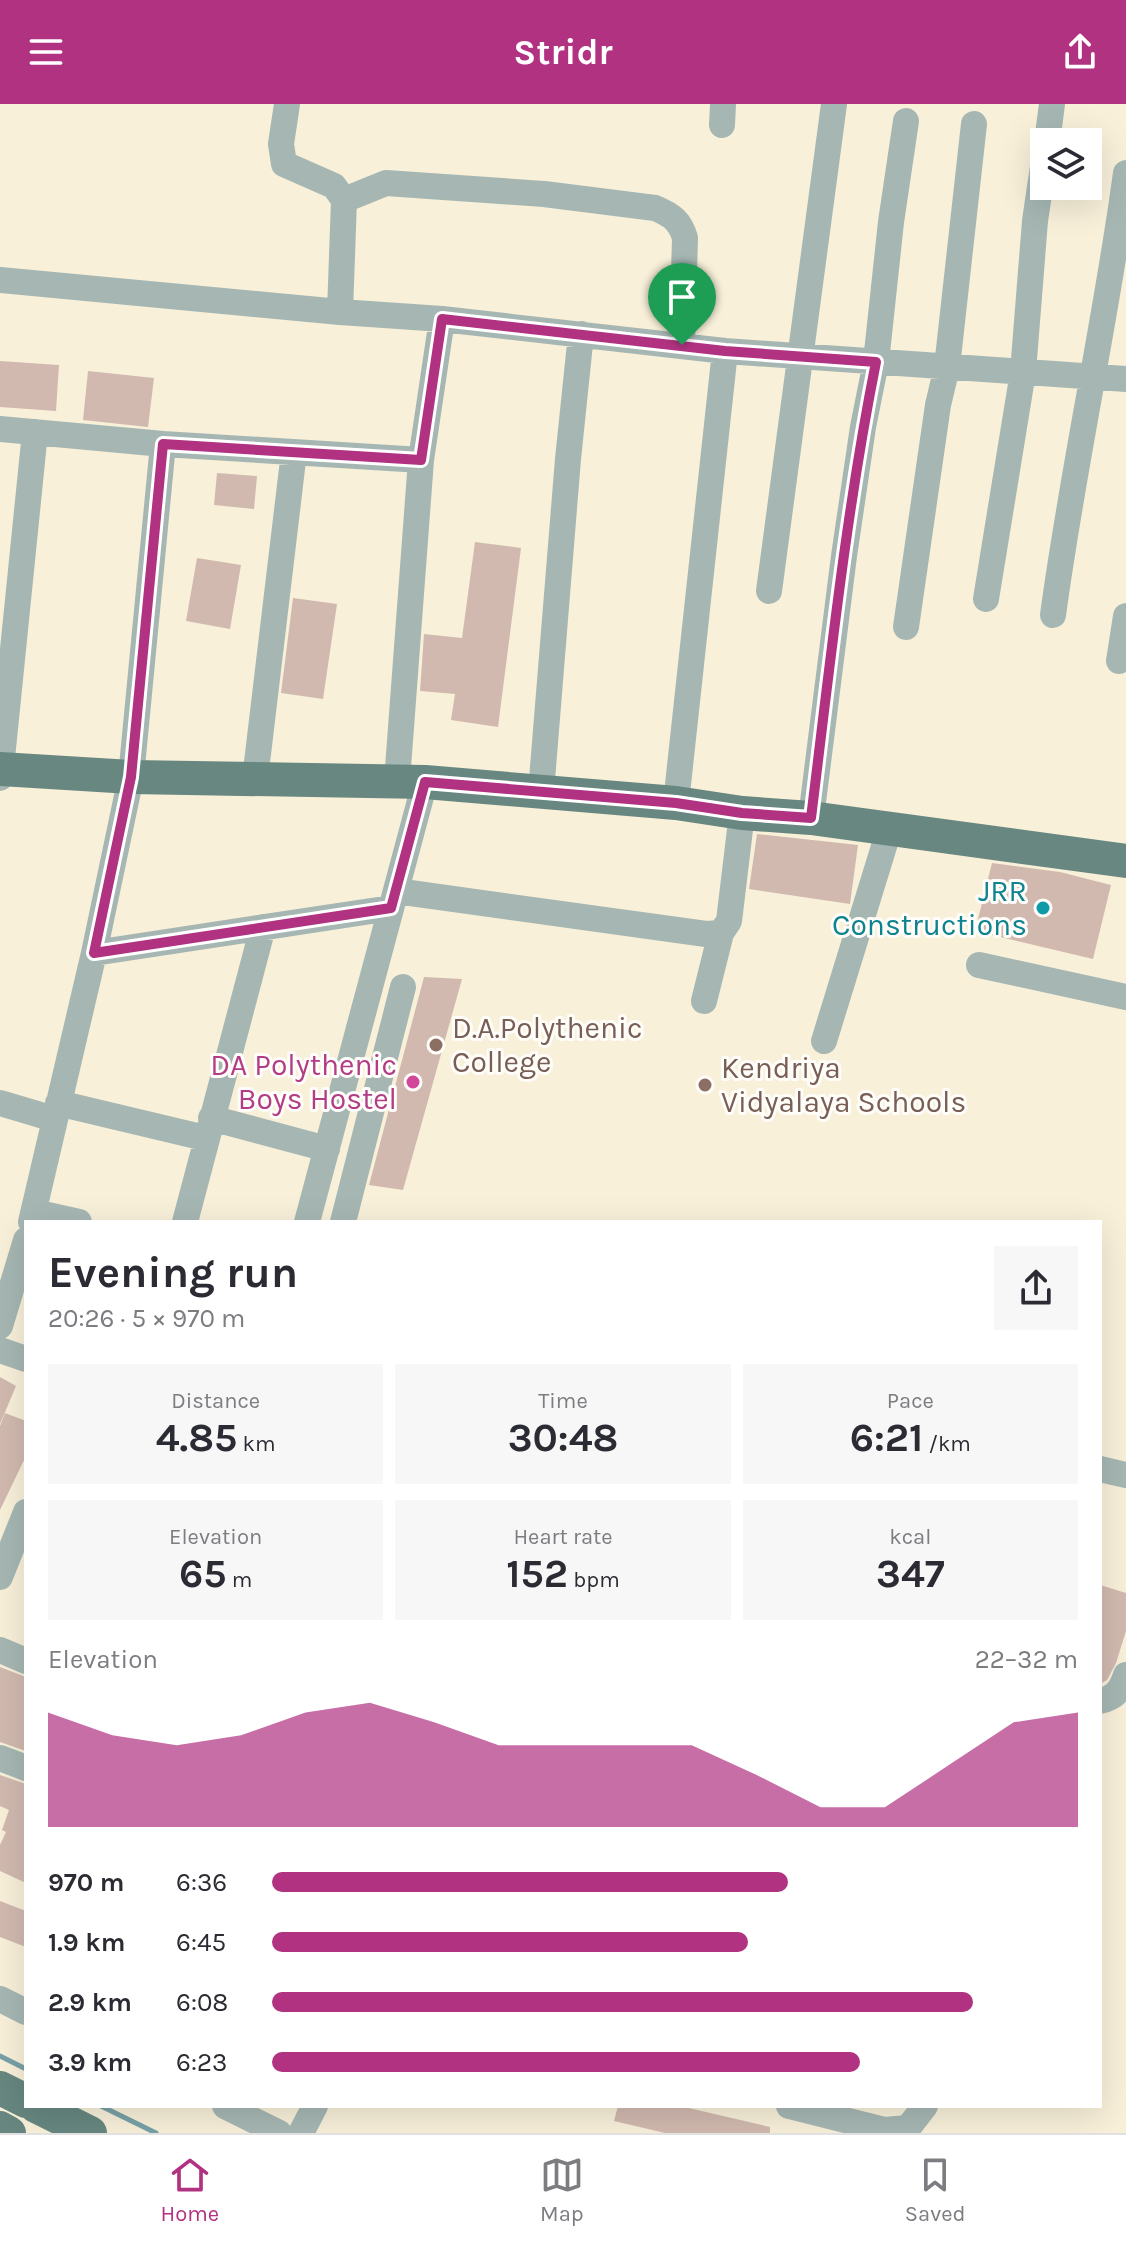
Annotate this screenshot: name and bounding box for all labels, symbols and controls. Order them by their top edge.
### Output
icon: menu [24,30,68,74]
icon: share [1058,30,1102,74]
text: Stridr [513,31,613,73]
map controls [1030,128,1102,200]
button: layers [1030,128,1102,200]
pin [648,263,716,345]
icon: arrive [660,275,704,319]
place label: JRR Constructions [832,873,1027,943]
marker: JRR Constructions [1034,899,1052,917]
place label: D.A.Polythenic College [452,1010,642,1080]
marker: D.A.Polythenic College [427,1036,445,1054]
place label: DA Polythenic Boys Hostel [210,1047,397,1117]
place label: Kendriya Vidyalaya Schools [721,1050,966,1120]
marker: DA Polythenic Boys Hostel [404,1073,422,1091]
marker: Kendriya Vidyalaya Schools [696,1076,714,1094]
button: share [994,1246,1078,1330]
text: Evening run [48,1247,298,1298]
text: 20:26 · 5 × 970 m [48,1303,245,1334]
text: Distance [171,1388,260,1414]
text: Time [538,1388,588,1414]
text: Pace [887,1388,934,1414]
text: 4.85 [156,1414,237,1461]
text: 30:48 [508,1414,618,1461]
text: 6:21 [850,1414,923,1461]
text: km [237,1431,276,1457]
text: /km [923,1431,971,1457]
text: Elevation [169,1524,262,1550]
text: Heart rate [513,1524,613,1550]
text: kcal [889,1524,931,1550]
text: 65 [179,1550,227,1597]
text: 152 [506,1550,568,1597]
text: 347 [876,1550,945,1597]
text: m [227,1567,252,1593]
text: bpm [568,1567,620,1593]
text: Elevation [48,1644,158,1675]
text: 22–32 m [975,1644,1078,1675]
text: 970 m [48,1867,125,1898]
text: 6:36 [176,1867,227,1898]
text: 1.9 km [48,1927,125,1958]
text: 6:45 [176,1927,226,1958]
text: 2.9 km [48,1987,132,2018]
text: 6:08 [176,1987,228,2018]
text: 3.9 km [48,2047,132,2078]
text: 6:23 [176,2047,227,2078]
tab: Home [160,2153,219,2227]
tab: Map [540,2153,584,2227]
tab: Saved [905,2153,966,2227]

